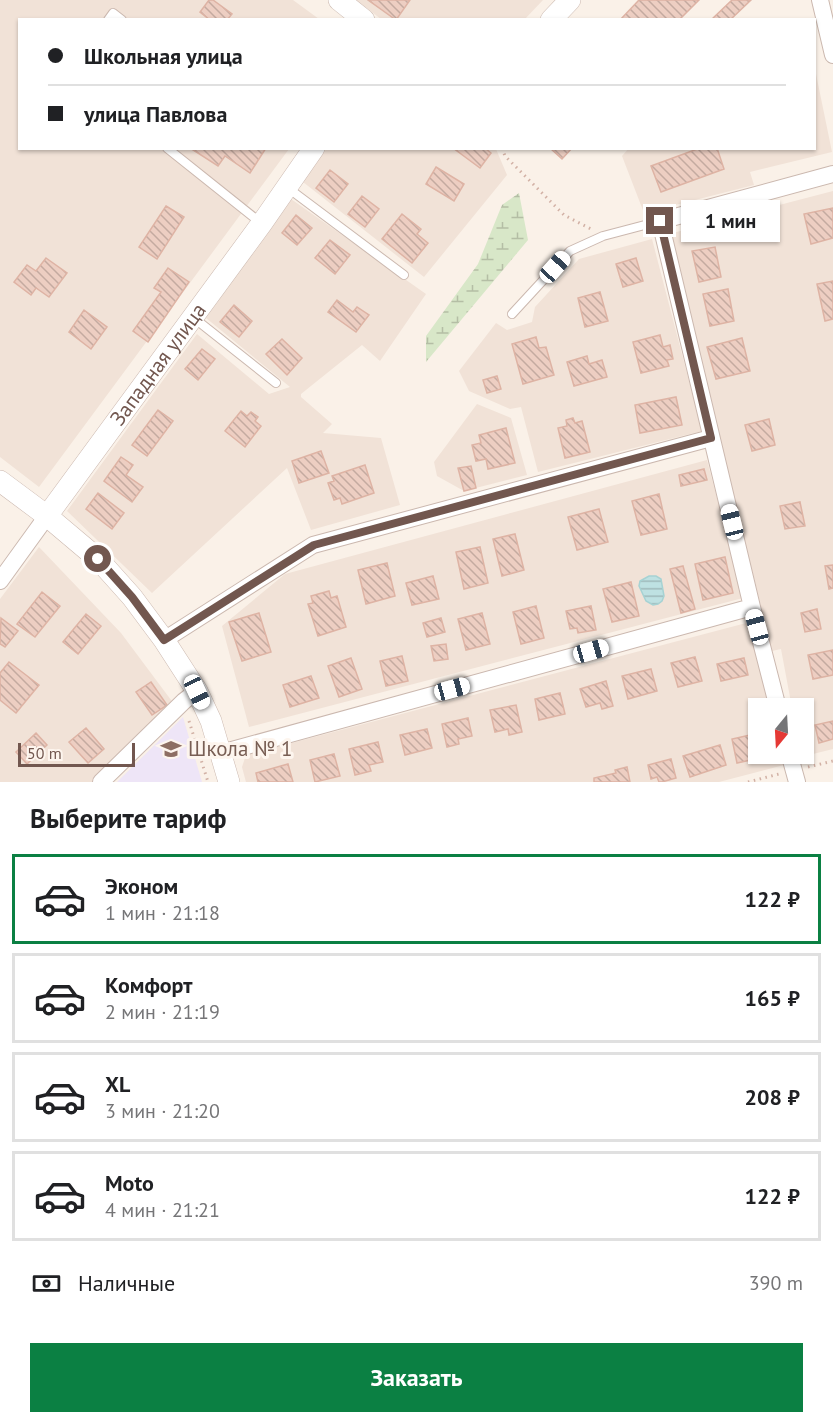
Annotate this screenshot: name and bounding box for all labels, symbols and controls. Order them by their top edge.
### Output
text: Школьная улица [84,42,243,70]
text: улица Павлова [84,100,227,128]
callout: 1 мин [681,200,780,242]
route end [646,207,673,234]
text: 1 мин [705,208,756,234]
car [536,248,574,286]
street label: Западная улица [104,297,212,431]
car [719,502,745,542]
route start [84,545,111,572]
car [744,607,770,647]
car [571,637,611,665]
car [181,672,213,712]
car [432,676,472,702]
north arrow [748,698,814,764]
map controls [748,698,814,764]
place label: Школа № 1 [188,735,292,762]
school or university icon: Школа № 1 [159,737,183,761]
scale bar [18,740,135,768]
text: 50 m [27,743,62,763]
text: Выберите тариф [30,801,226,835]
icon: car [33,872,87,926]
text: Эконом [105,872,178,900]
text: 122 ₽ [745,885,800,913]
text: 1 мин · 21:18 [105,900,220,926]
icon: car [33,971,87,1025]
text: Комфорт [105,971,193,999]
text: 165 ₽ [745,984,800,1012]
text: 2 мин · 21:19 [105,999,220,1025]
icon: car [33,1070,87,1124]
text: XL [105,1070,130,1098]
text: 208 ₽ [745,1083,800,1111]
text: 3 мин · 21:20 [105,1098,220,1124]
icon: car [33,1169,87,1223]
text: Moto [105,1169,154,1197]
text: 122 ₽ [745,1182,800,1210]
text: 4 мин · 21:21 [105,1197,220,1223]
icon: cash [30,1267,63,1300]
text: Наличные [78,1269,175,1297]
text: 390 m [749,1270,803,1296]
button: Заказать [30,1343,803,1412]

